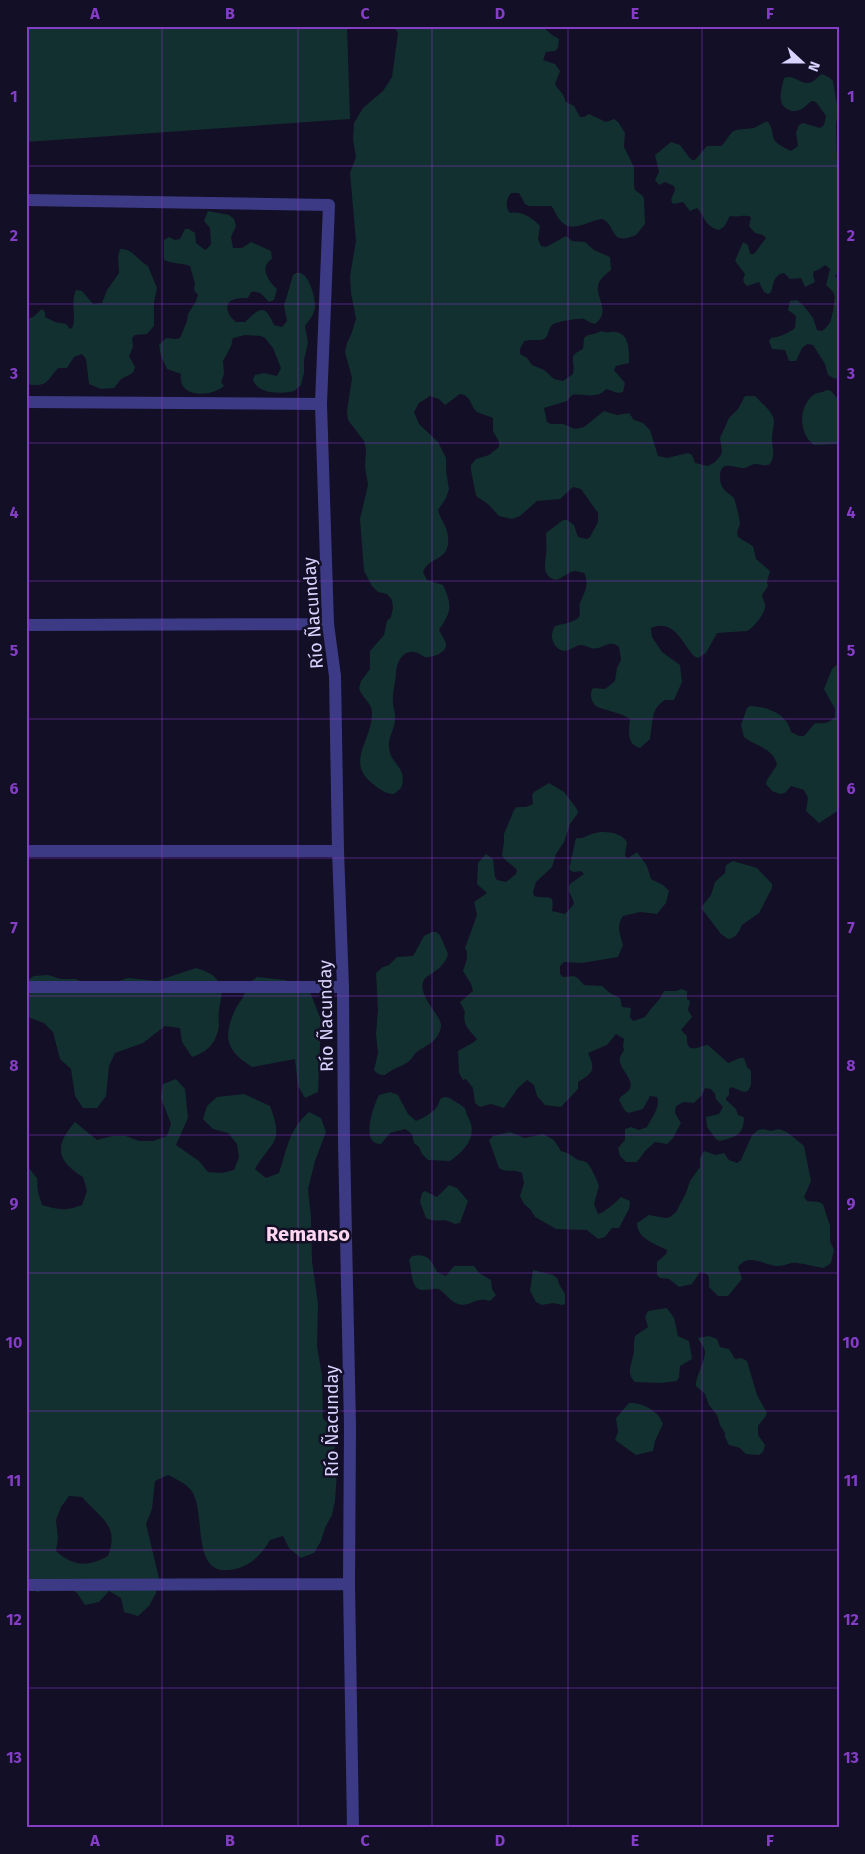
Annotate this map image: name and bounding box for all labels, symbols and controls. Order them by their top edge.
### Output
text: A [89,4,100,23]
text: B [225,4,235,23]
text: C [360,4,370,23]
text: D [495,4,505,23]
text: E [631,4,639,23]
text: F [766,4,774,23]
north arrow [778,38,828,88]
text: N [804,59,823,74]
text: 1 [10,87,18,106]
text: 1 [847,87,855,106]
text: 2 [10,226,18,245]
text: 2 [847,226,855,245]
text: 3 [9,364,18,383]
text: 3 [846,364,855,383]
text: 4 [9,503,19,522]
text: 4 [846,503,856,522]
street label: Río Ñacunday [297,556,328,670]
text: 5 [10,641,19,660]
text: 5 [847,641,856,660]
text: 6 [9,779,19,798]
text: 6 [846,779,856,798]
text: 7 [10,918,18,937]
text: 7 [847,918,855,937]
street label: Río Ñacunday [313,960,338,1072]
text: 8 [9,1056,19,1075]
text: 8 [846,1056,856,1075]
text: 9 [10,1194,19,1213]
text: 9 [847,1194,856,1213]
district label: Remanso [266,1222,350,1246]
text: 10 [6,1333,22,1352]
text: 10 [843,1333,859,1352]
street label: Río Ñacunday [320,1365,343,1477]
text: 11 [7,1471,21,1490]
text: 11 [844,1471,858,1490]
text: 12 [6,1610,22,1629]
text: 12 [843,1610,859,1629]
text: 13 [6,1748,22,1767]
text: 13 [843,1748,859,1767]
text: A [89,1831,100,1850]
text: B [225,1831,235,1850]
text: C [360,1831,370,1850]
text: D [495,1831,505,1850]
text: E [631,1831,639,1850]
text: F [766,1831,774,1850]

